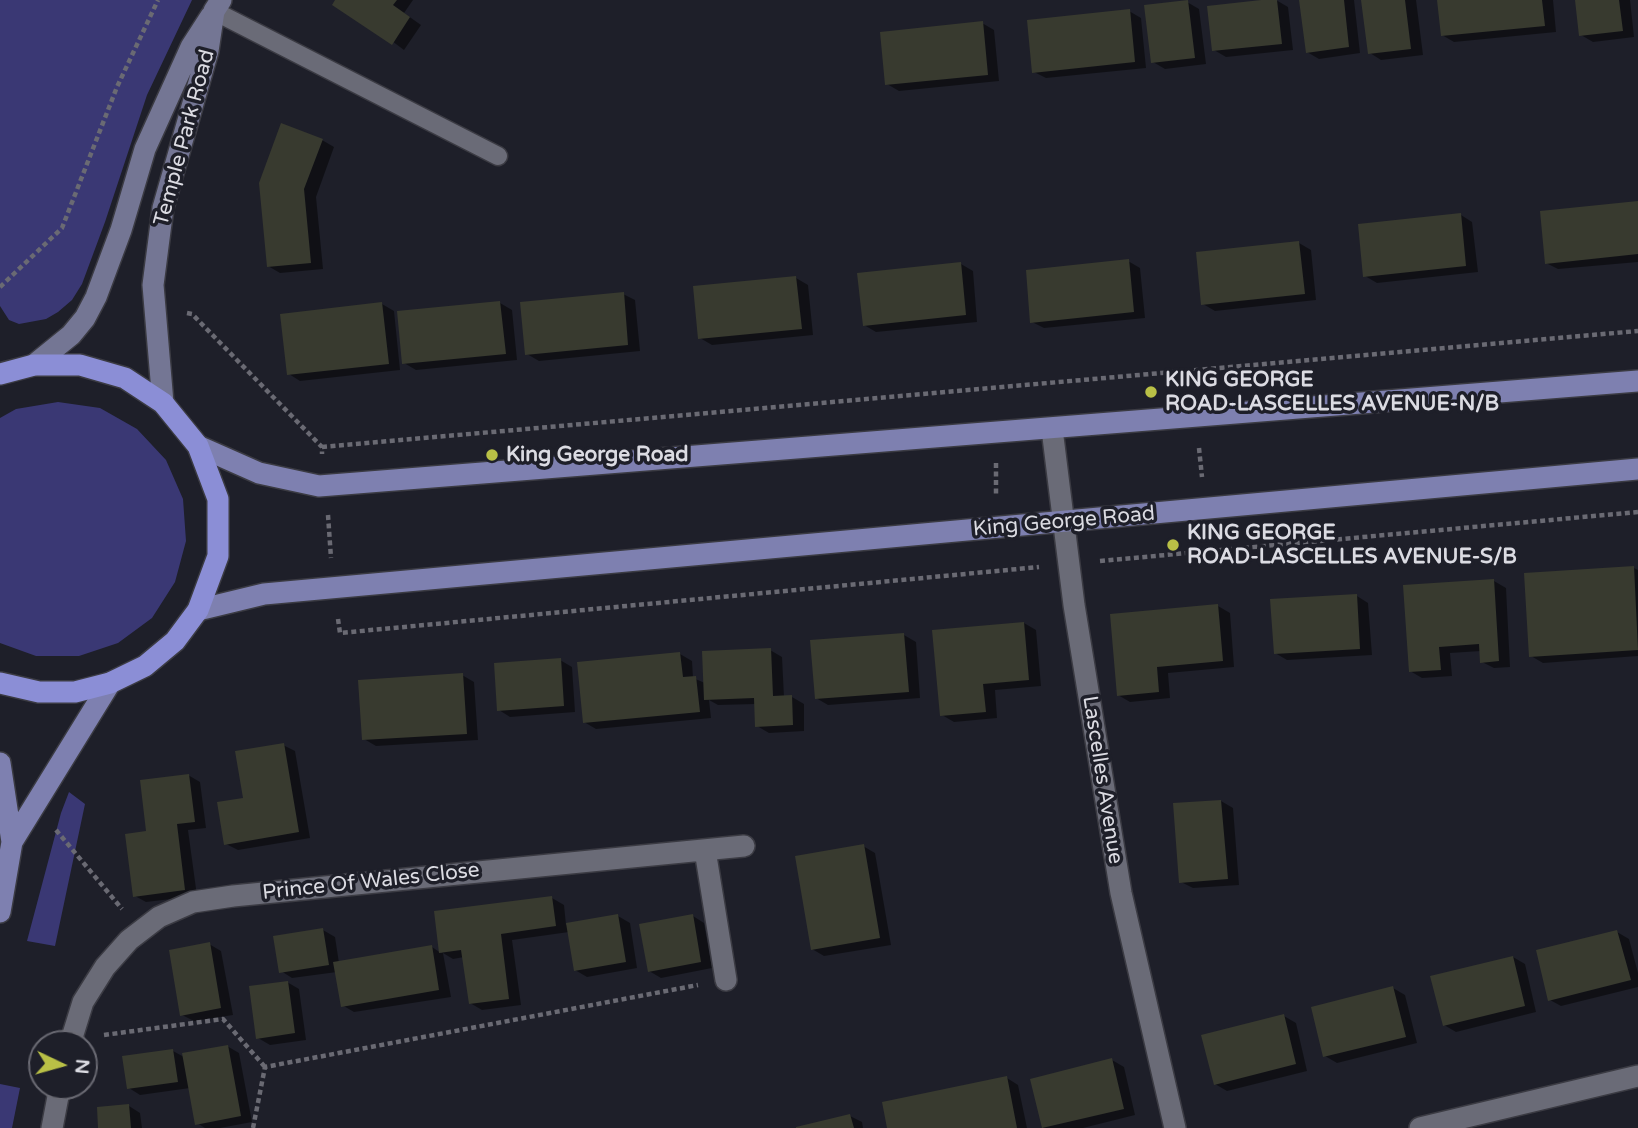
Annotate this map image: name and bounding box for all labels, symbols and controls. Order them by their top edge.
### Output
street label: Temple Park Road [149,47,221,229]
place label: KING GEORGE ROAD-LASCELLES AVENUE-N/B [1165,367,1499,417]
marker: KING GEORGE ROAD-LASCELLES AVENUE-N/B [1143,384,1159,400]
place label: King George Road [506,442,688,468]
marker: King George Road [484,447,500,463]
street label: King George Road [972,501,1156,543]
place label: KING GEORGE ROAD-LASCELLES AVENUE-S/B [1187,520,1517,570]
marker: KING GEORGE ROAD-LASCELLES AVENUE-S/B [1165,537,1181,553]
street label: Lascelles Avenue [1076,694,1128,866]
street label: Prince Of Wales Close [261,858,481,906]
north arrow [28,1030,98,1100]
text: N [70,1058,94,1075]

